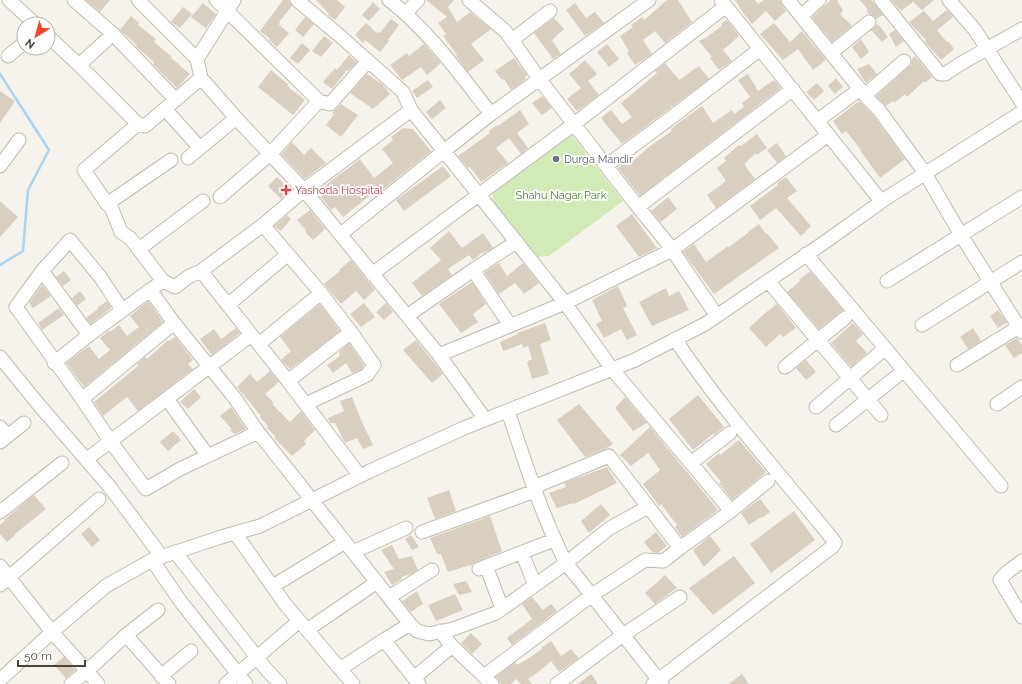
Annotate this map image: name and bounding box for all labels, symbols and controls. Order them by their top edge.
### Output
north arrow [16,16,56,56]
text: N [23,36,38,51]
place label: Durga Mandir [564,153,633,166]
marker: Durga Mandir [551,154,561,164]
marker: Yashoda Hospital [280,184,292,196]
place label: Yashoda Hospital [295,184,383,197]
park label: Shahu Nagar Park [516,189,607,202]
scale bar [18,642,85,668]
text: 50 m [24,649,52,663]

